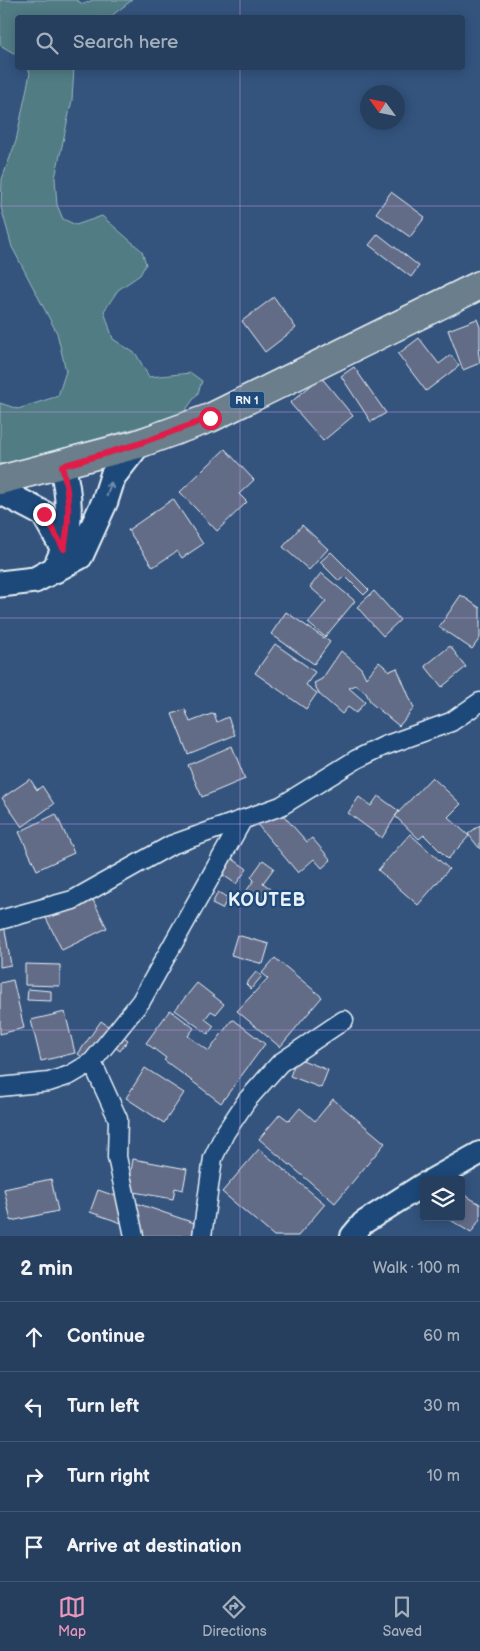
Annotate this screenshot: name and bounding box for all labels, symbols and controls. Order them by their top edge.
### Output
search box [15,15,465,70]
icon: search [33,29,61,57]
text: Search here [73,31,178,54]
north arrow [360,85,405,130]
road number: RN 1 [230,392,264,408]
route start [199,407,222,430]
one-way arrow [105,482,114,498]
route end [33,503,56,526]
district label: KOUTEB [228,890,306,911]
map controls [420,1176,465,1221]
button: layers [420,1176,465,1221]
text: 2 min [20,1256,73,1281]
text: Walk · 100 m [373,1259,460,1278]
icon: ahead [20,1323,48,1351]
text: Continue [67,1325,145,1348]
text: 60 m [423,1327,460,1346]
icon: left [20,1393,48,1421]
text: Turn left [67,1395,139,1418]
text: 30 m [423,1397,460,1416]
icon: right [20,1463,48,1491]
text: Turn right [67,1465,150,1488]
text: 10 m [427,1467,460,1486]
icon: arrive [20,1533,48,1561]
text: Arrive at destination [67,1535,242,1558]
tab: Map [58,1593,86,1640]
tab: Directions [202,1593,267,1640]
tab: Saved [383,1593,422,1640]

